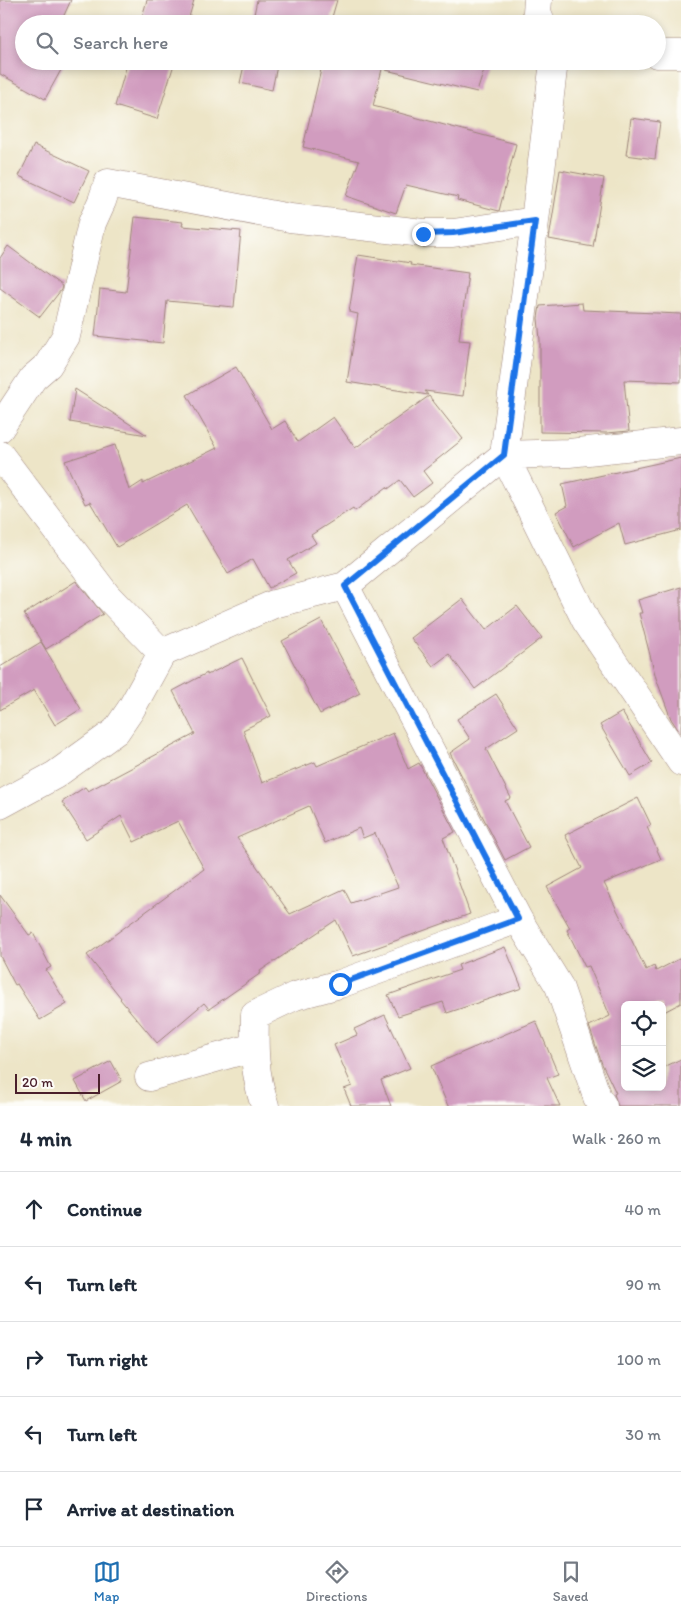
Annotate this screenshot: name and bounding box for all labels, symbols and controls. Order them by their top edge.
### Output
search box [15,15,666,70]
icon: search [33,29,61,57]
text: Search here [73,31,168,54]
route end [412,223,435,246]
route start [329,973,352,996]
map controls [621,1001,666,1091]
button: locate [621,1001,666,1046]
button: layers [621,1046,666,1091]
scale bar [15,1071,100,1094]
text: 20 m [22,1074,53,1091]
text: 4 min [20,1126,72,1151]
text: Walk · 260 m [572,1129,661,1148]
icon: ahead [20,1195,48,1223]
text: Continue [67,1198,142,1221]
text: 40 m [624,1200,661,1219]
icon: left [20,1270,48,1298]
text: Turn left [67,1273,137,1296]
text: 90 m [626,1275,661,1294]
icon: right [20,1345,48,1373]
text: Turn right [67,1348,148,1371]
text: 100 m [617,1350,661,1369]
icon: left [20,1420,48,1448]
text: Turn left [67,1423,137,1446]
text: 30 m [625,1425,661,1444]
icon: arrive [20,1495,48,1523]
text: Arrive at destination [67,1498,234,1521]
tab: Map [93,1558,121,1605]
tab: Directions [306,1558,367,1605]
tab: Saved [553,1558,588,1605]

